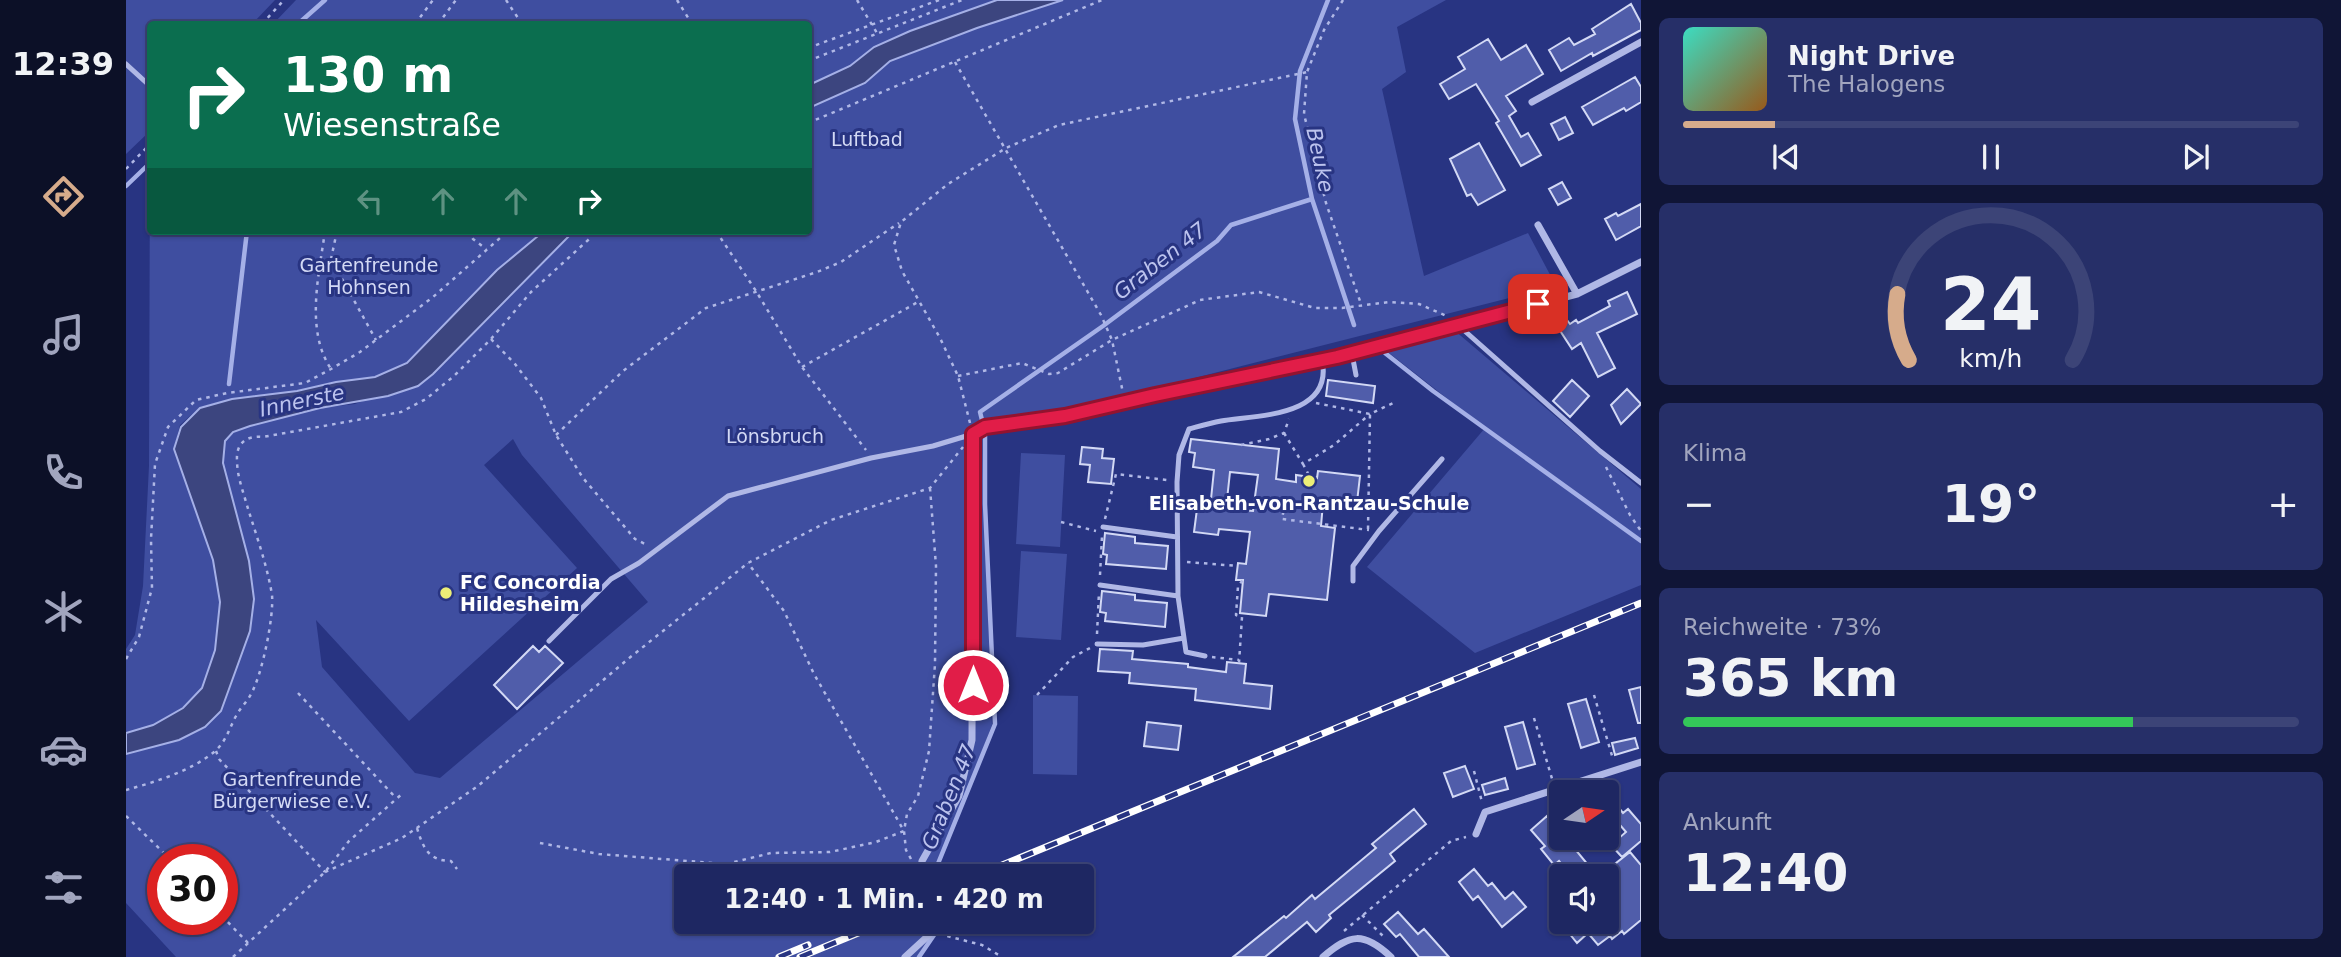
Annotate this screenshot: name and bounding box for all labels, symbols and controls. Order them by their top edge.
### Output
text: Night Drive [1788,41,1955,71]
text: 12:39 [12,45,114,83]
text: 130 m [283,47,453,104]
icon: right [168,49,259,140]
text: The Halogens [1788,71,1945,97]
text: Wiesenstraße [283,106,501,144]
water label: Beuke [1301,125,1339,195]
park label: Luftbad [831,128,903,150]
icon: previous [1767,138,1805,176]
icon: pause [1972,138,2010,176]
icon: next [2177,138,2215,176]
icon: directions [39,172,88,221]
icon: left [351,182,389,220]
icon: ahead [424,182,462,220]
icon: ahead [497,182,535,220]
icon: right [570,182,608,220]
water label: Graben 47 [1109,217,1212,305]
park label: Gartenfreunde Hohnsen [300,254,438,298]
text: 24 [1940,262,2042,347]
pin [1508,274,1568,334]
icon: arrive [1519,285,1557,323]
icon: music [39,310,88,359]
text: km/h [1959,344,2023,373]
water label: Innerste [257,380,347,422]
park label: Lönsbruch [726,425,824,447]
text: Klima [1683,440,1747,466]
icon: phone [39,448,88,497]
marker: Elisabeth-von-Rantzau-Schule [1301,473,1317,489]
text: 19° [1942,474,2040,534]
text: − [1683,482,1715,526]
text: + [2267,482,2299,526]
place label: Elisabeth-von-Rantzau-Schule [1149,492,1469,514]
place label: FC Concordia Hildesheim [460,571,601,615]
marker: FC Concordia Hildesheim [438,585,454,601]
icon: climate [39,587,88,636]
text: Reichweite · 73% [1683,614,1881,640]
position arrow [936,648,1010,722]
text: 365 km [1683,648,1898,708]
icon: car [39,725,88,774]
water label: Graben 47 [917,741,981,853]
park label: Gartenfreunde Bürgerwiese e.V. [213,768,371,812]
north arrow [1549,780,1619,850]
map controls [1549,780,1619,934]
text: Ankunft [1683,809,1772,835]
text: 12:40 [1683,843,1849,903]
speed limit sign: 30 [147,844,238,935]
icon: filters [39,863,88,912]
button: sound [1549,864,1619,934]
text: 12:40 · 1 Min. · 420 m [724,884,1044,914]

